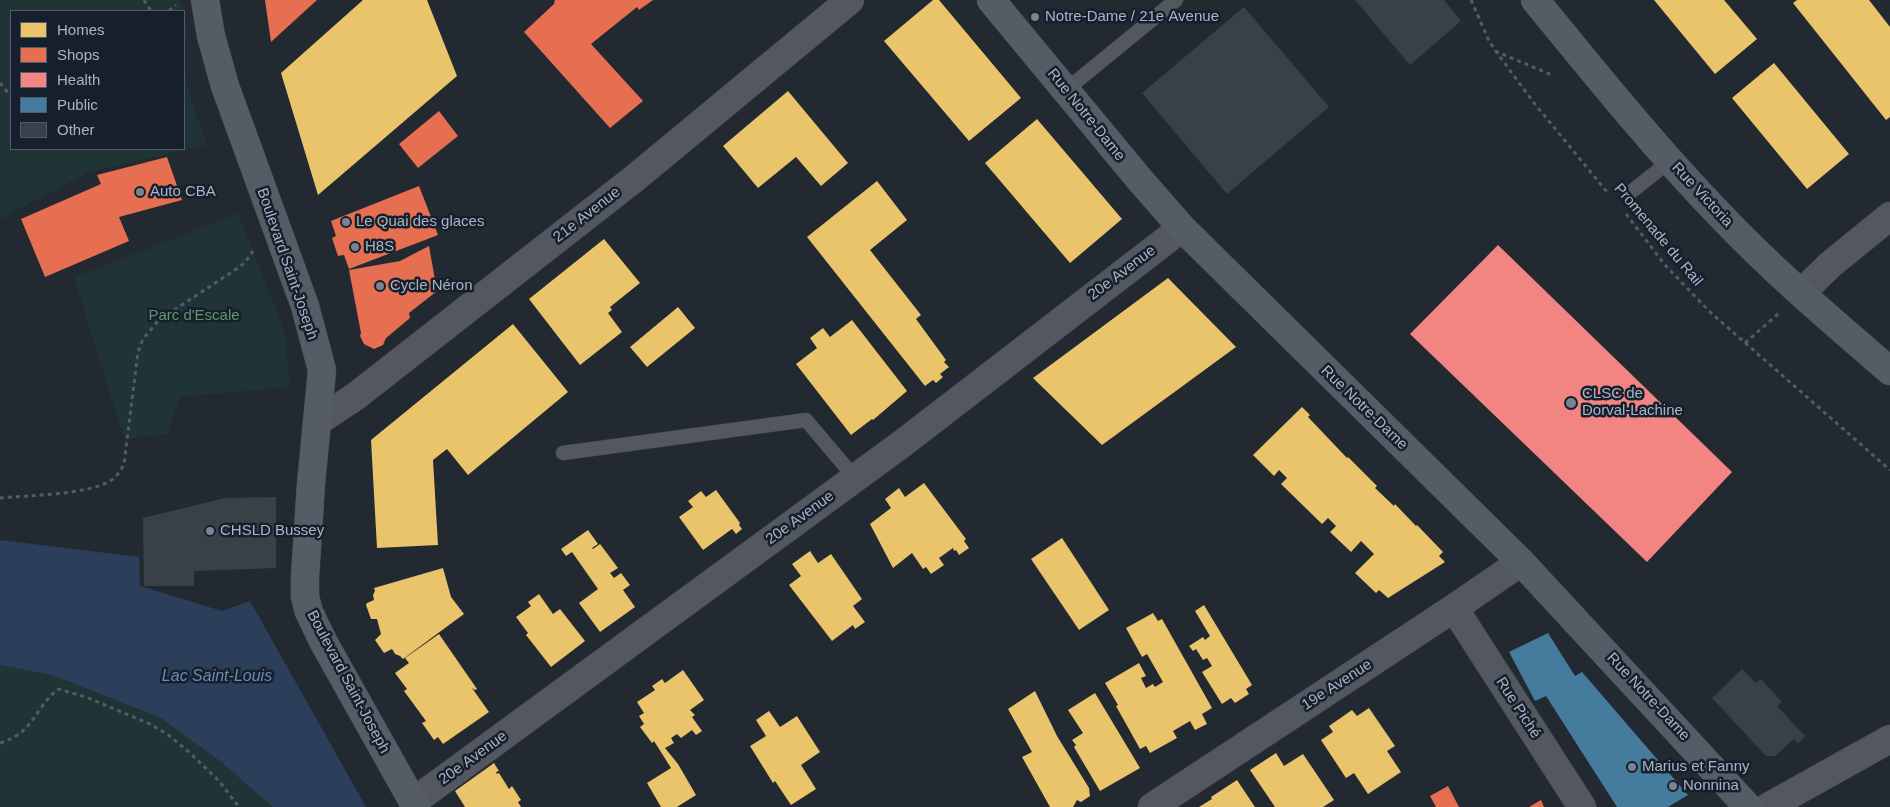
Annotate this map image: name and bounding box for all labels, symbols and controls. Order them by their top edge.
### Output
place label: Notre-Dame / 21e Avenue [1045,8,1219,26]
legend [10,10,185,150]
marker: Notre-Dame / 21e Avenue [1029,11,1041,23]
text: Homes [57,21,105,38]
text: Shops [57,46,100,63]
street label: Rue Notre-Dame [1043,65,1129,165]
text: Health [57,71,100,88]
text: Public [57,96,98,113]
text: Other [57,121,95,138]
street label: Rue Victoria [1668,159,1736,231]
street label: Promenade du Rail [1610,180,1706,290]
place label: Auto CBA [150,183,216,201]
street label: 21e Avenue [550,183,624,247]
marker: Auto CBA [134,186,146,198]
street label: Boulevard Saint-Joseph [253,186,321,342]
place label: Le Quai des glaces [356,213,484,231]
marker: Le Quai des glaces [340,216,352,228]
place label: H8S [365,238,394,256]
marker: H8S [349,241,361,253]
street label: 20e Avenue [1085,242,1159,304]
place label: Cycle Néron [390,277,473,295]
marker: Cycle Néron [374,280,386,292]
park label: Parc d'Escale [148,307,240,325]
street label: Rue Notre-Dame [1317,362,1411,454]
place label: CLSC de Dorval-Lachine [1582,385,1683,420]
marker: CLSC de Dorval-Lachine [1564,396,1578,410]
street label: 20e Avenue [762,487,838,549]
place label: CHSLD Bussey [220,522,324,540]
marker: CHSLD Bussey [204,525,216,537]
street label: Boulevard Saint-Joseph [303,607,393,757]
street label: Rue Notre-Dame [1603,649,1693,745]
street label: 19e Avenue [1299,656,1375,714]
water label: Lac Saint-Louis [162,667,272,687]
street label: Rue Piché [1492,674,1544,742]
street label: 20e Avenue [435,727,511,789]
place label: Marius et Fanny [1642,758,1750,776]
marker: Marius et Fanny [1626,761,1638,773]
place label: Nonnina [1683,777,1739,795]
marker: Nonnina [1667,780,1679,792]

